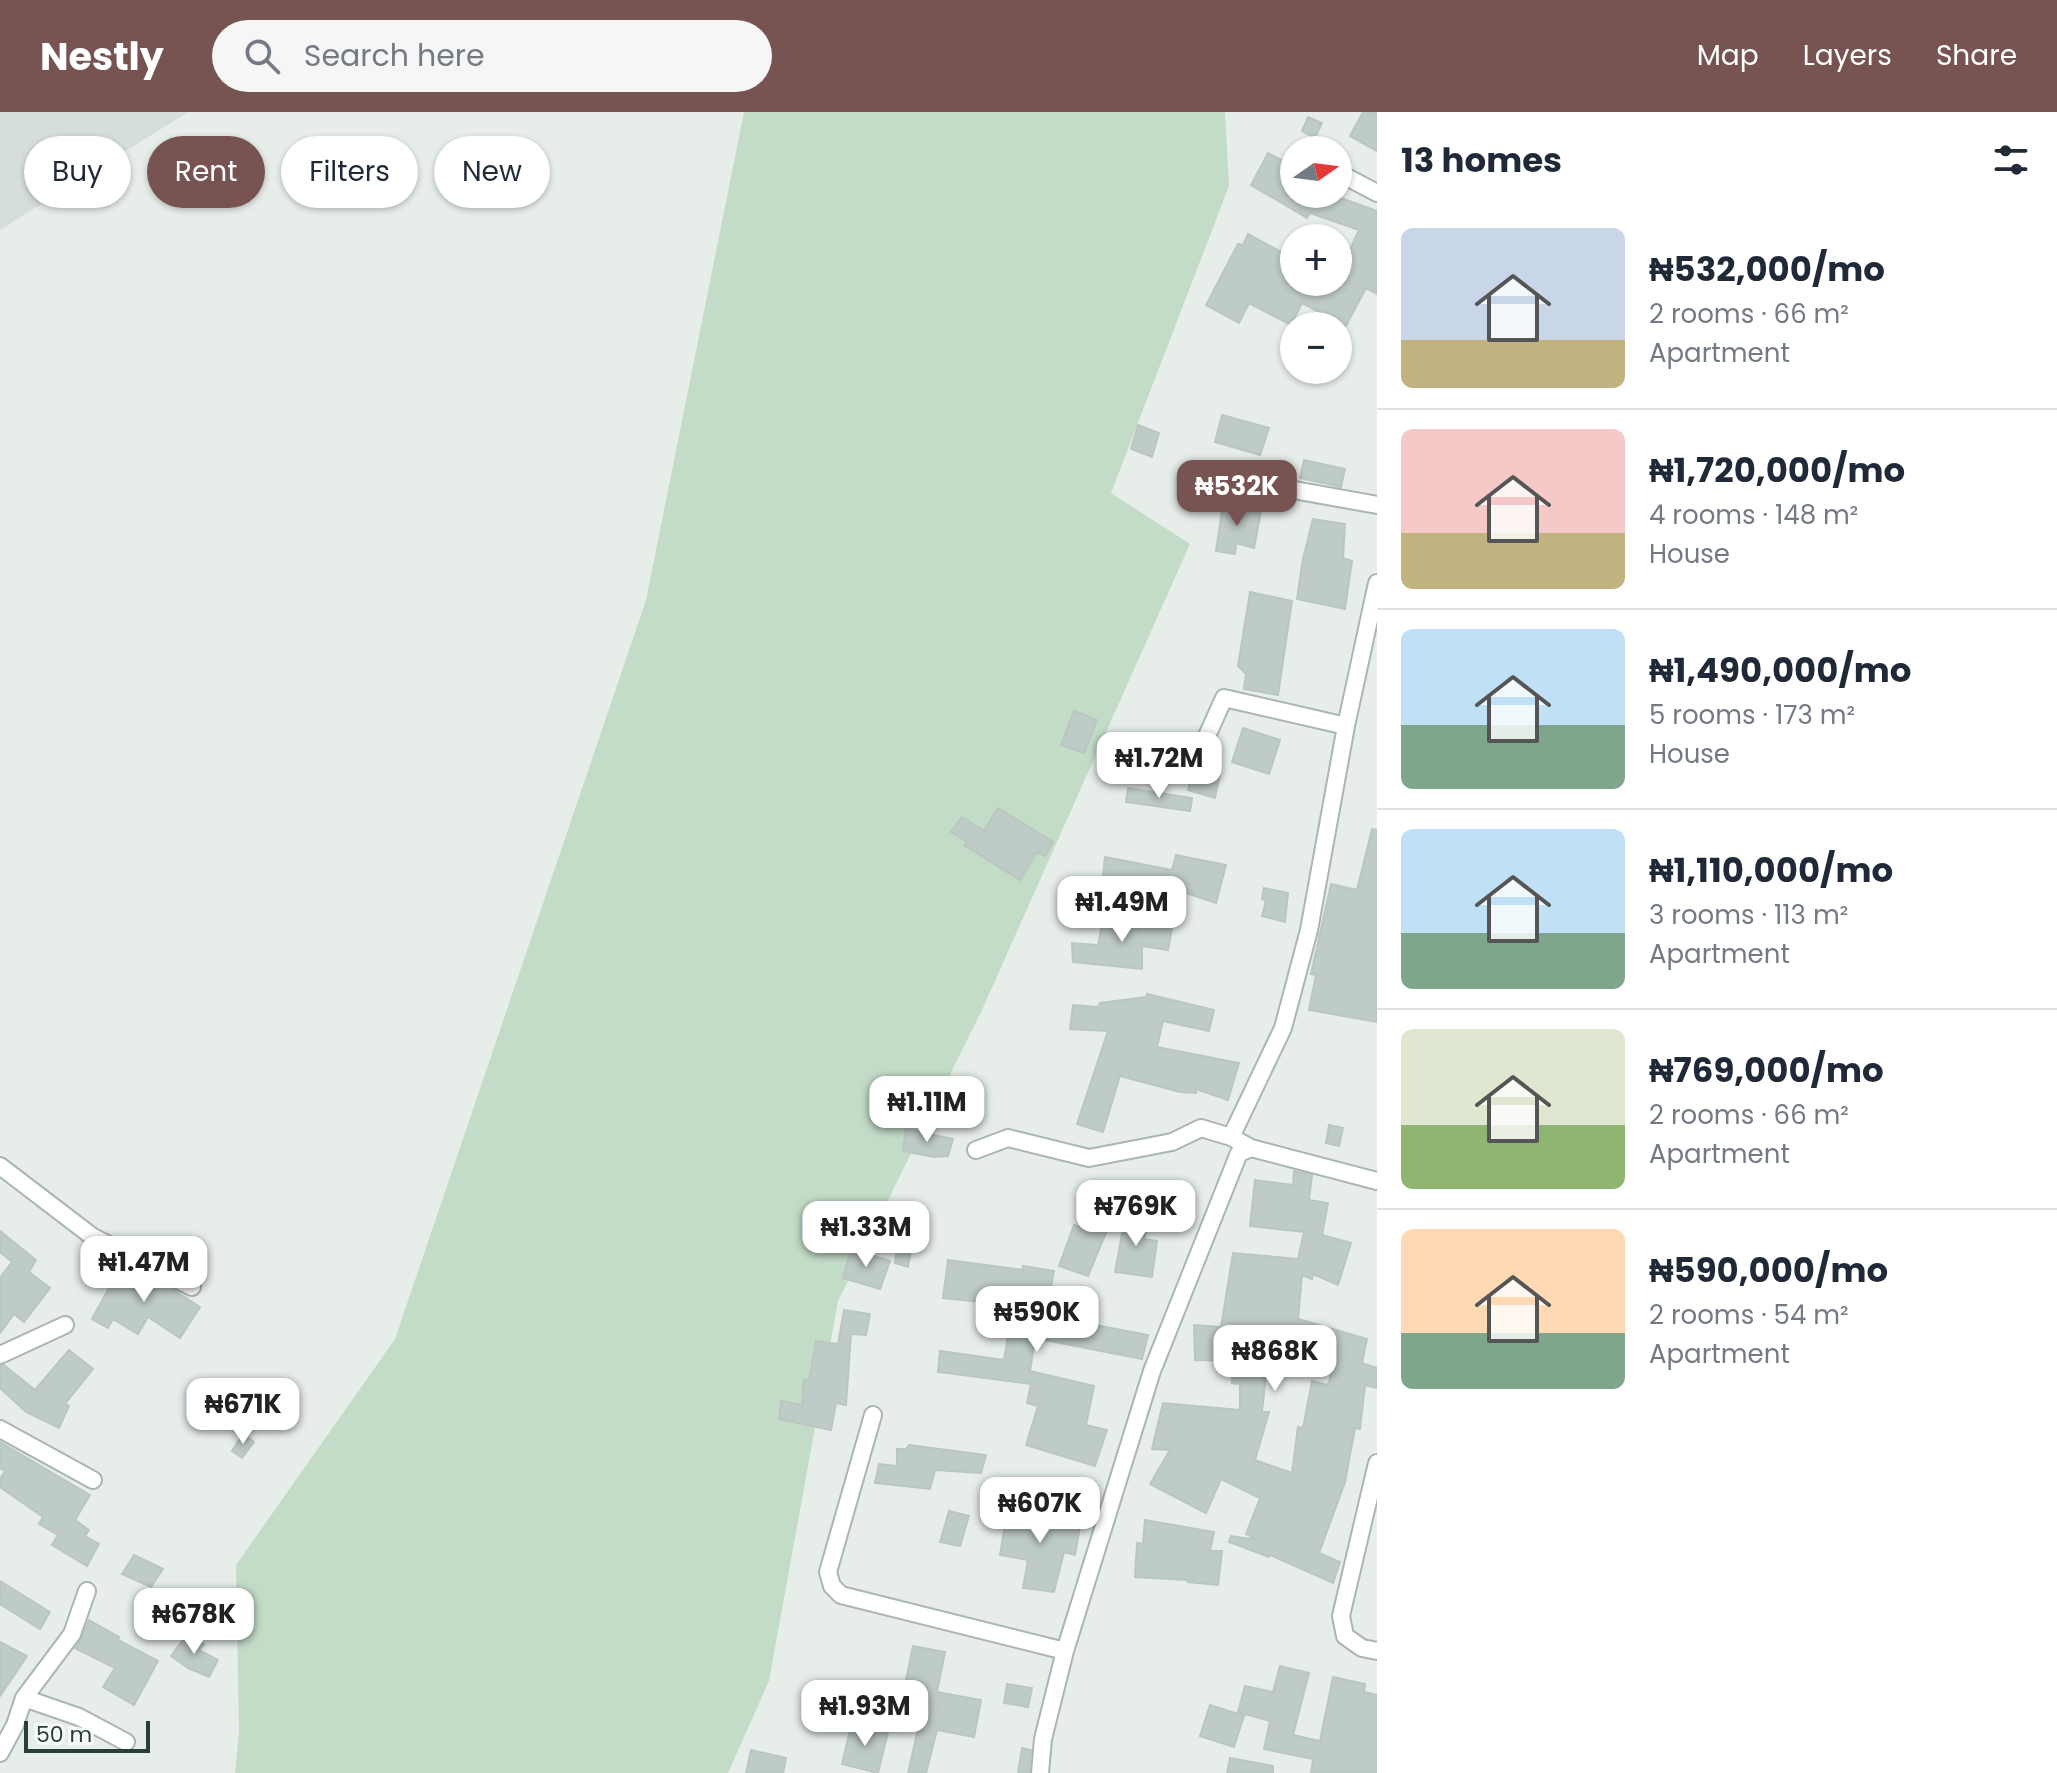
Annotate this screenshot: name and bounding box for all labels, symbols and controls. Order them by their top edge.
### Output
search box [212,20,772,92]
text: Nestly [40,30,164,83]
icon: search [240,34,284,78]
text: Search here [304,34,485,77]
text: Map [1697,36,1759,75]
text: Layers [1803,36,1892,75]
text: Share [1936,36,2017,75]
chip: Buy [24,136,131,208]
chip: Rent [147,136,265,208]
chip: Filters [281,136,418,208]
chip: New [434,136,550,208]
north arrow [1280,136,1352,208]
map controls [1280,136,1352,384]
text: 13 homes [1401,136,1562,184]
icon: filters [1989,138,2033,182]
button: + [1280,224,1352,296]
text: ₦532,000/mo [1649,245,1885,293]
icon: home [1465,260,1561,356]
text: 2 rooms · 66 m² [1649,296,1849,332]
button: − [1280,312,1352,384]
text: Apartment [1649,335,1790,371]
text: ₦1,720,000/mo [1649,446,1905,494]
pin: ₦532K [1181,460,1293,528]
icon: home [1465,461,1561,557]
text: ₦532K [1195,468,1279,504]
text: 4 rooms · 148 m² [1649,497,1858,533]
text: House [1649,536,1730,572]
text: ₦1,490,000/mo [1649,646,1912,694]
icon: home [1465,661,1561,757]
text: 5 rooms · 173 m² [1649,697,1855,733]
pin: ₦1.72M [1094,732,1224,800]
text: House [1649,736,1730,772]
text: ₦1.72M [1115,740,1203,776]
text: ₦1,110,000/mo [1649,846,1893,894]
icon: home [1465,861,1561,957]
pin: ₦1.49M [1057,876,1187,944]
text: ₦1.49M [1075,884,1169,920]
text: 3 rooms · 113 m² [1649,897,1848,933]
text: Apartment [1649,936,1790,972]
text: ₦769,000/mo [1649,1046,1884,1094]
icon: home [1465,1061,1561,1157]
pin: ₦1.11M [862,1076,992,1144]
text: ₦1.11M [887,1084,967,1120]
text: 2 rooms · 66 m² [1649,1097,1849,1133]
text: Apartment [1649,1136,1790,1172]
pin: ₦769K [1080,1180,1192,1248]
text: ₦769K [1094,1188,1178,1224]
pin: ₦1.33M [801,1201,931,1269]
text: ₦1.33M [820,1209,912,1245]
pin: ₦1.47M [79,1236,209,1304]
text: ₦1.47M [98,1244,190,1280]
text: ₦590,000/mo [1649,1246,1888,1294]
icon: home [1465,1261,1561,1357]
pin: ₦590K [981,1286,1093,1354]
text: ₦590K [994,1294,1080,1330]
text: 2 rooms · 54 m² [1649,1297,1849,1333]
pin: ₦868K [1219,1325,1331,1393]
text: ₦868K [1231,1333,1319,1369]
text: Apartment [1649,1336,1790,1372]
pin: ₦671K [187,1378,299,1446]
text: ₦671K [204,1386,282,1422]
pin: ₦607K [984,1477,1096,1545]
text: ₦607K [998,1485,1082,1521]
pin: ₦678K [138,1588,250,1656]
text: ₦678K [152,1596,236,1632]
pin: ₦1.93M [800,1680,930,1748]
text: ₦1.93M [819,1688,911,1724]
scale bar [24,1717,150,1753]
text: 50 m [36,1719,92,1750]

